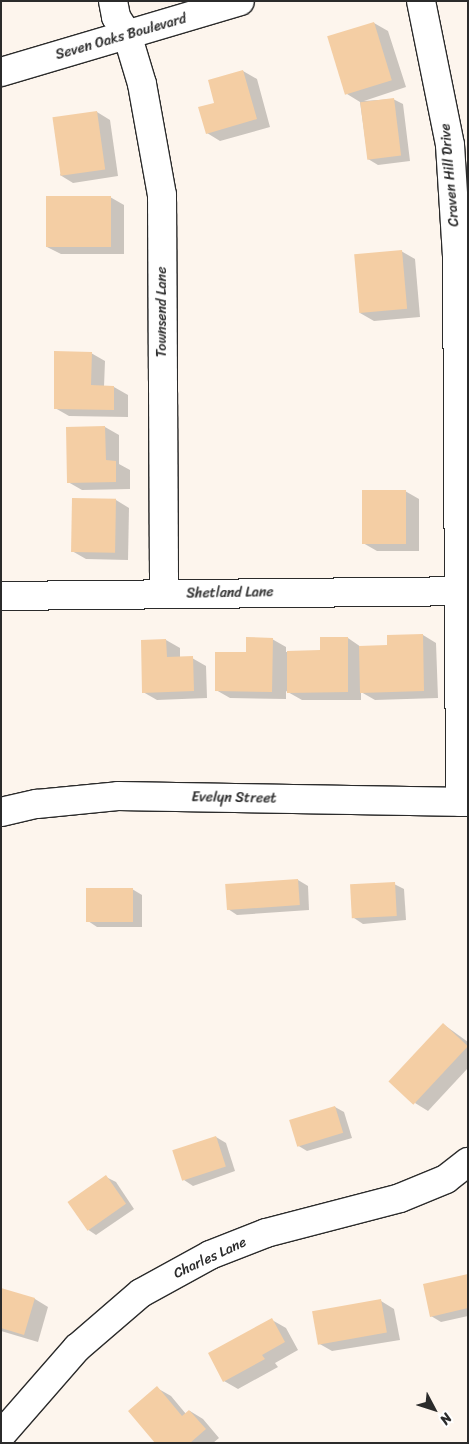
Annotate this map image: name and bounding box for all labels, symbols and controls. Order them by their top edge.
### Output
street label: Seven Oaks Boulevard [54,10,188,64]
street label: Craven Hill Drive [437,123,463,227]
street label: Townsend Lane [154,267,170,357]
street label: Shetland Lane [186,584,274,602]
street label: Evelyn Street [192,789,276,807]
street label: Charles Lane [171,1234,249,1282]
north arrow [409,1384,459,1434]
text: N [433,1407,459,1431]

